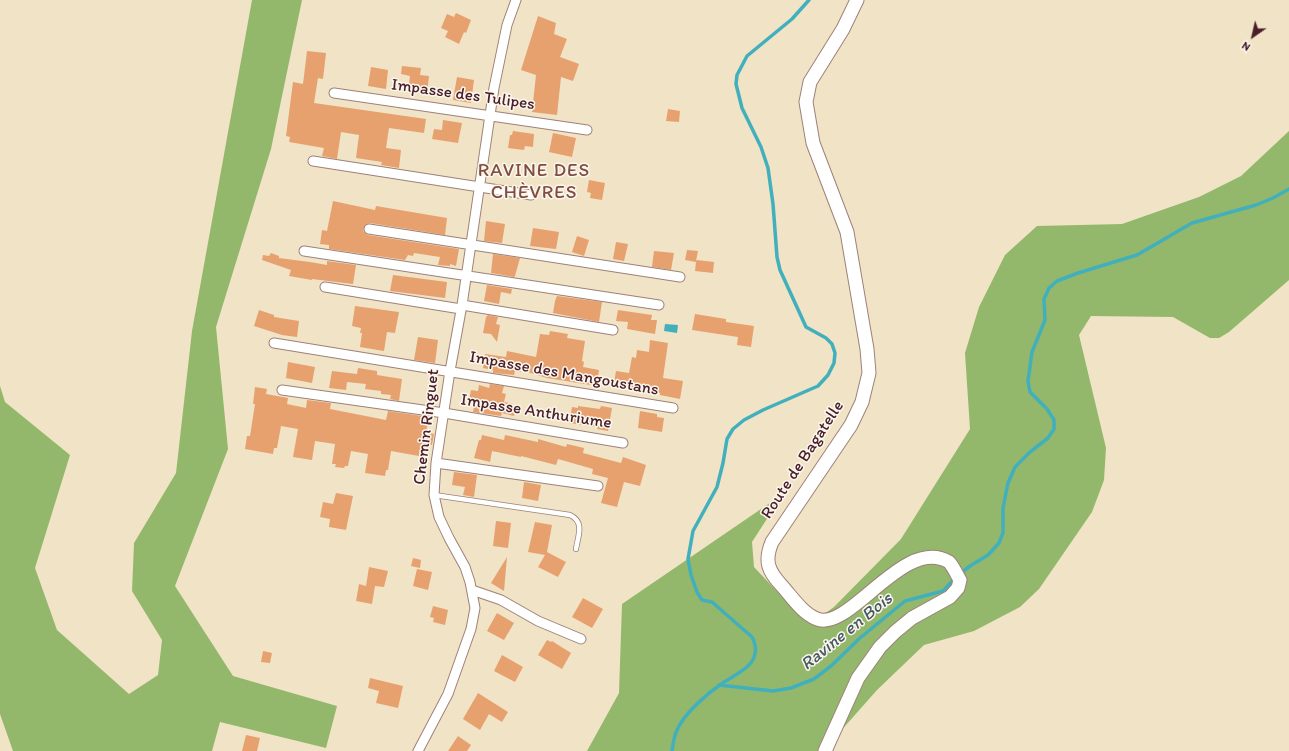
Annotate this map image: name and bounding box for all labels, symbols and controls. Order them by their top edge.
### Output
north arrow [1233,16,1273,56]
text: N [1239,39,1253,54]
street label: Impasse des Tulipes [390,75,536,115]
district label: RAVINE DES CHÈVRES [478,160,590,204]
street label: Impasse des Mangoustans [468,347,660,401]
street label: Chemin Ringuet [410,368,444,486]
street label: Impasse Anthuriume [459,390,613,434]
street label: Route de Bagatelle [757,397,849,523]
water label: Ravine en Bois [797,588,897,676]

